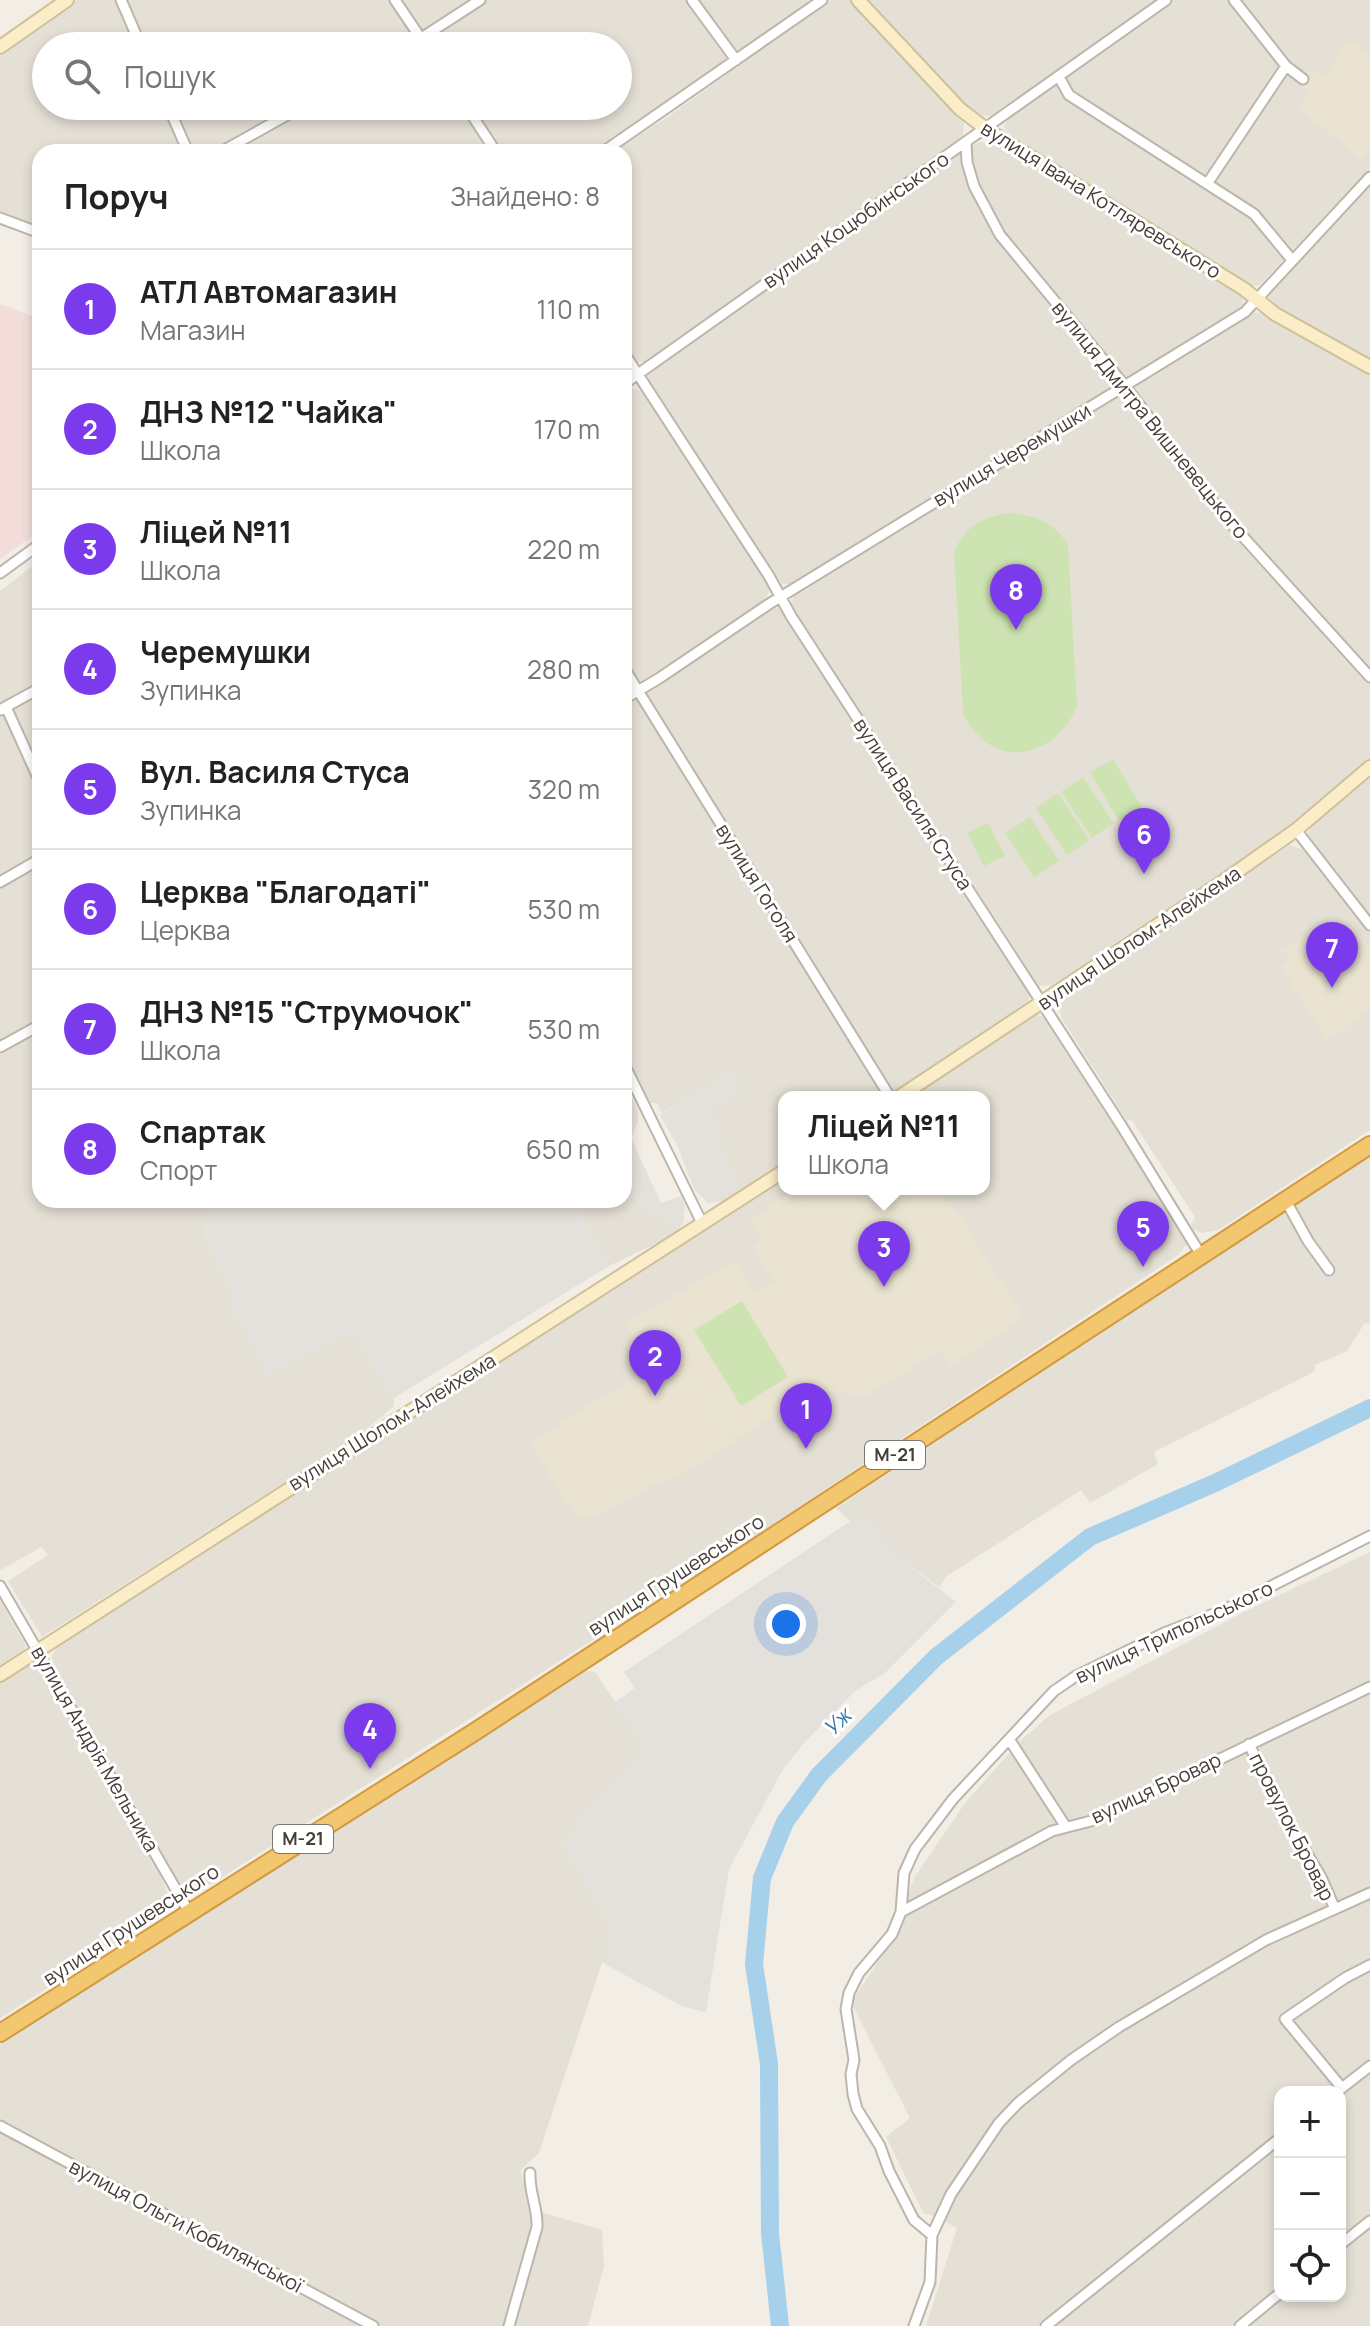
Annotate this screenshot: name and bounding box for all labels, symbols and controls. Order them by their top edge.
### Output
search box [32,32,632,120]
icon: search [60,54,104,98]
text: Пошук [124,56,216,97]
street label: вулиця Івана Котляревського [976,114,1227,285]
street label: вулиця Коцюбинського [757,145,954,294]
text: Поруч [64,173,168,219]
text: Знайдено: 8 [450,178,600,214]
text: АТЛ Автомагазин [140,271,398,312]
text: 1 [84,291,96,327]
text: 110 m [537,291,600,327]
street label: вулиця Дмитра Вишневецького [1046,295,1255,544]
text: Магазин [140,312,246,348]
text: ДНЗ №12 "Чайка" [140,391,397,432]
street label: вулиця Черемушки [928,397,1096,512]
text: 2 [82,411,98,447]
text: 170 m [534,411,600,447]
text: Школа [140,432,221,468]
text: Ліцей №11 [140,511,292,552]
text: 3 [82,531,98,567]
text: 220 m [527,531,600,567]
text: Школа [140,552,221,588]
pin: 8 [990,564,1042,630]
text: Черемушки [140,631,311,672]
text: 4 [82,651,98,687]
text: 280 m [527,651,600,687]
text: Зупинка [140,672,242,708]
street label: вулиця Василя Стуса [848,712,979,895]
text: Вул. Василя Стуса [140,751,410,792]
text: 5 [82,771,98,807]
text: 320 m [528,771,600,807]
text: Зупинка [140,792,242,828]
pin: 6 [1118,808,1170,874]
street label: вулиця Гоголя [710,818,805,947]
street label: вулиця Шолом-Алейхема [1032,859,1246,1016]
text: Церква "Благодаті" [140,871,431,912]
text: 6 [82,891,98,927]
text: 530 m [527,891,600,927]
text: Церква [140,912,230,948]
pin: 7 [1306,922,1358,988]
text: ДНЗ №15 "Струмочок" [140,991,473,1032]
text: 7 [83,1011,97,1047]
text: 530 m [527,1011,600,1047]
text: Школа [140,1032,221,1068]
popup [778,1091,990,1195]
text: Ліцей №11 [808,1105,960,1146]
text: Спартак [140,1111,265,1152]
text: 8 [82,1131,98,1167]
text: 650 m [526,1131,600,1167]
text: Школа [808,1146,889,1182]
text: Спорт [140,1152,217,1188]
pin: 5 [1117,1201,1169,1267]
pin: 3 [858,1221,910,1287]
pin: 2 [629,1330,681,1396]
street label: вулиця Шолом-Алейхема [283,1347,501,1497]
pin: 1 [780,1383,832,1449]
road number: М-21 [865,1441,925,1469]
street label: вулиця Грушевського [583,1507,769,1642]
street label: вулиця Трипольського [1071,1574,1277,1689]
your location [766,1604,806,1644]
street label: вулиця Андрія Мельника [25,1641,166,1857]
water label: Уж [816,1699,860,1743]
pin: 4 [344,1703,396,1769]
street label: вулиця Бровар [1086,1746,1225,1829]
street label: провулок Бровар [1244,1748,1341,1905]
road number: М-21 [273,1825,333,1853]
street label: вулиця Грушевського [38,1857,224,1992]
map controls [1274,2086,1346,2302]
button: + [1274,2086,1346,2158]
street label: вулиця Ольги Кобилянської [65,2152,309,2299]
button: − [1274,2158,1346,2230]
button: locate [1274,2230,1346,2302]

